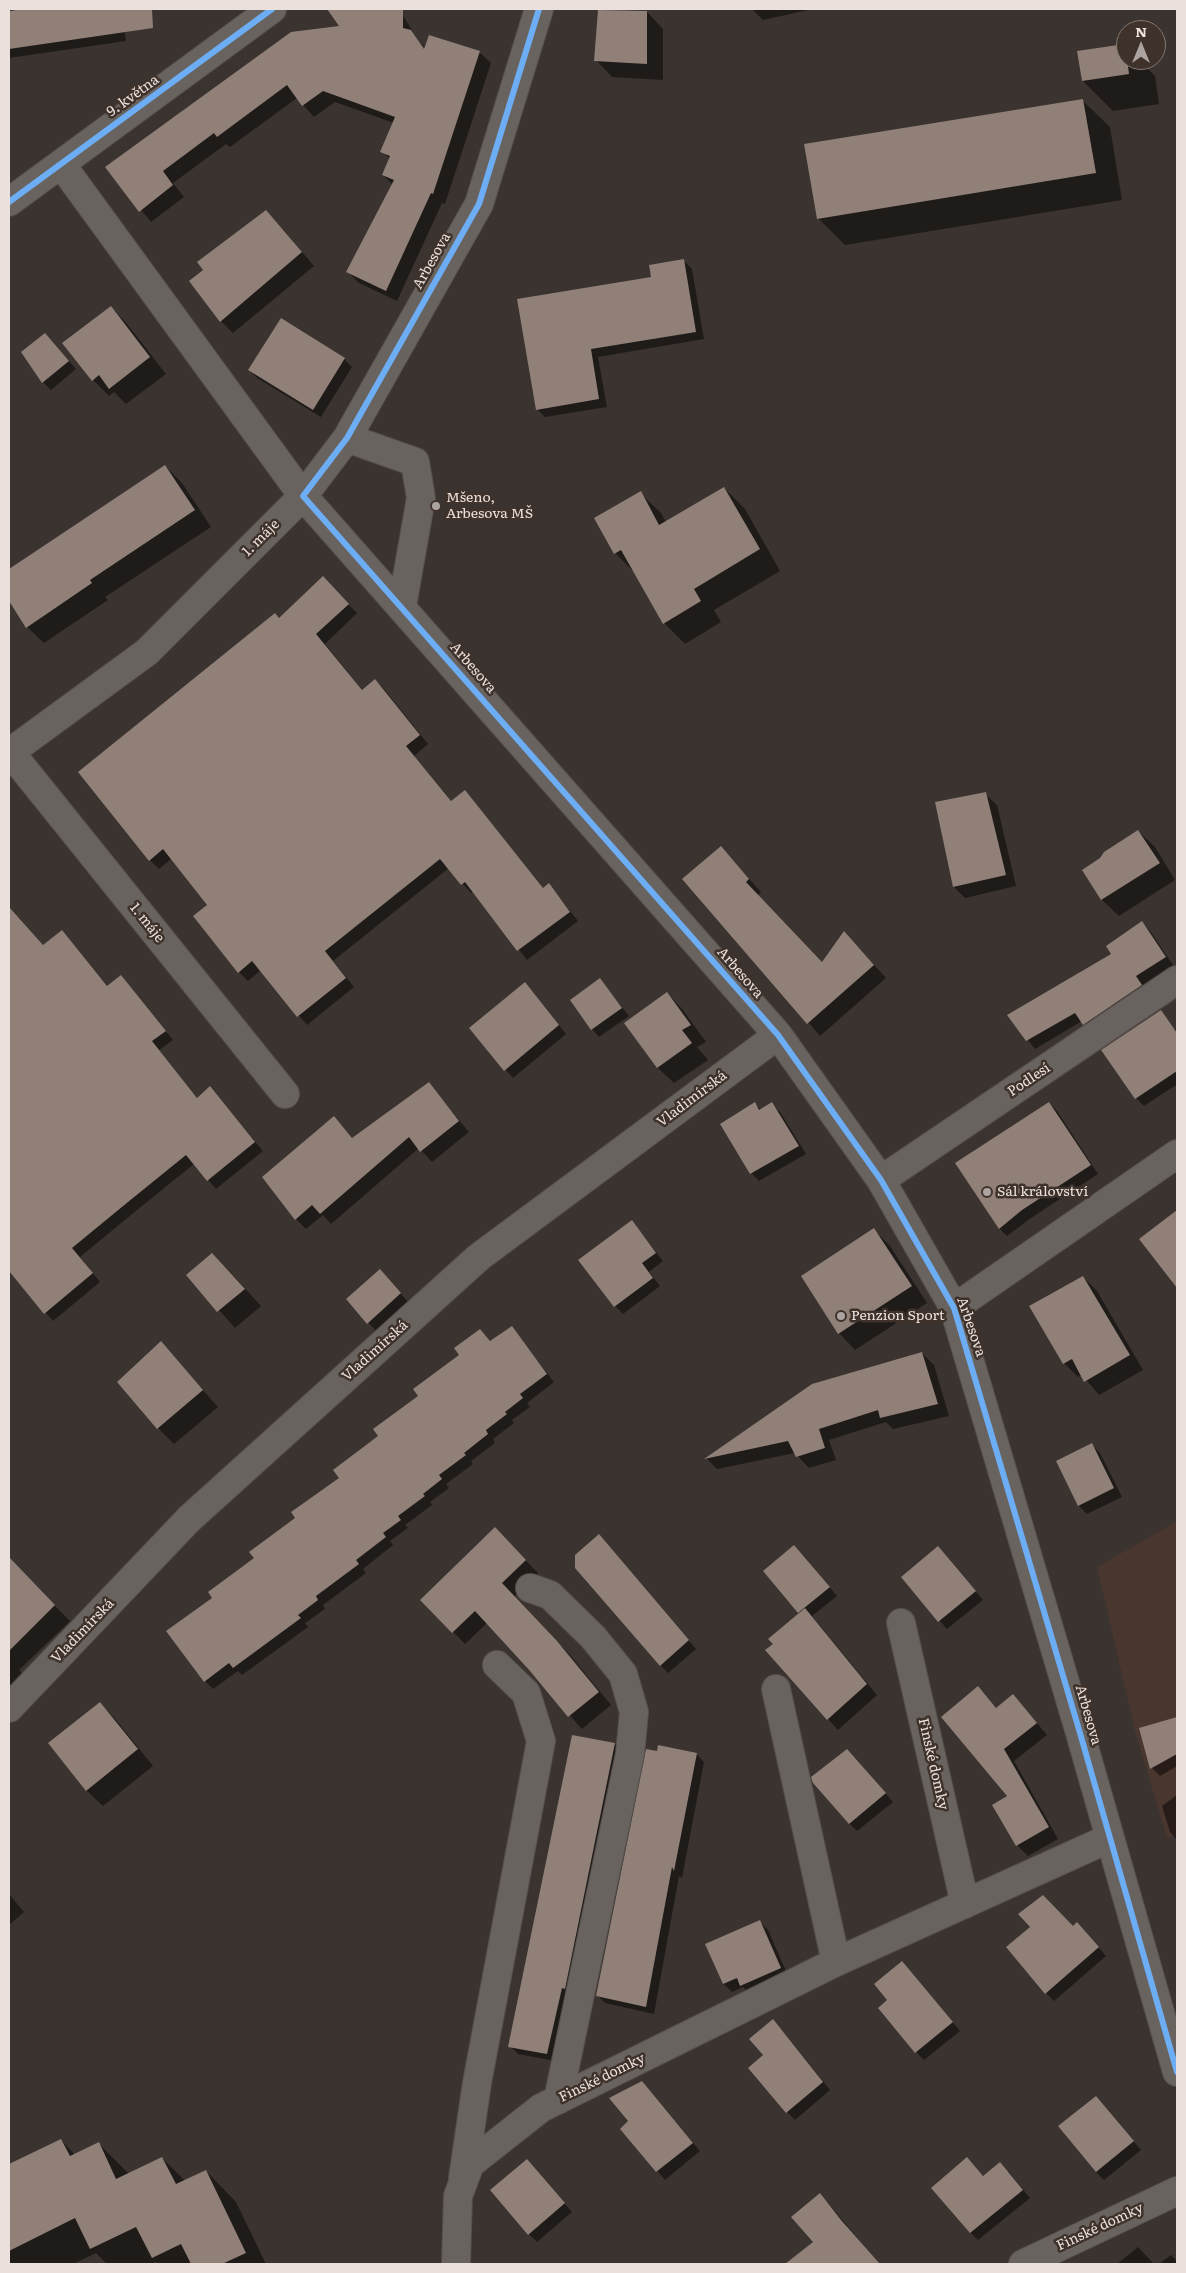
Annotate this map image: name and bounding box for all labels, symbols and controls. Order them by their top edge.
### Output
north arrow [1116,20,1166,70]
text: N [1135,21,1147,41]
street label: 9. května [104,71,162,121]
street label: Arbesova [410,230,454,292]
place label: Mšeno, Arbesova MŠ [446,490,533,522]
marker: Mšeno, Arbesova MŠ [430,500,442,512]
street label: 1. máje [239,516,283,560]
street label: Arbesova [446,639,500,697]
street label: 1. máje [126,900,168,946]
street label: Arbesova [713,944,767,1002]
street label: Podlesí [1004,1060,1054,1100]
street label: Vladimírská [654,1067,730,1131]
place label: Sál království [997,1184,1088,1200]
marker: Sál království [981,1186,993,1198]
street label: Arbesova [953,1295,989,1359]
place label: Penzion Sport [851,1308,945,1324]
marker: Penzion Sport [835,1310,847,1322]
street label: Vladimírská [339,1317,411,1385]
street label: Vladimírská [48,1595,118,1667]
street label: Arbesova [1071,1683,1105,1747]
street label: Finské domky [914,1716,952,1812]
street label: Finské domky [556,2050,648,2106]
street label: Finské domky [1054,2200,1146,2254]

